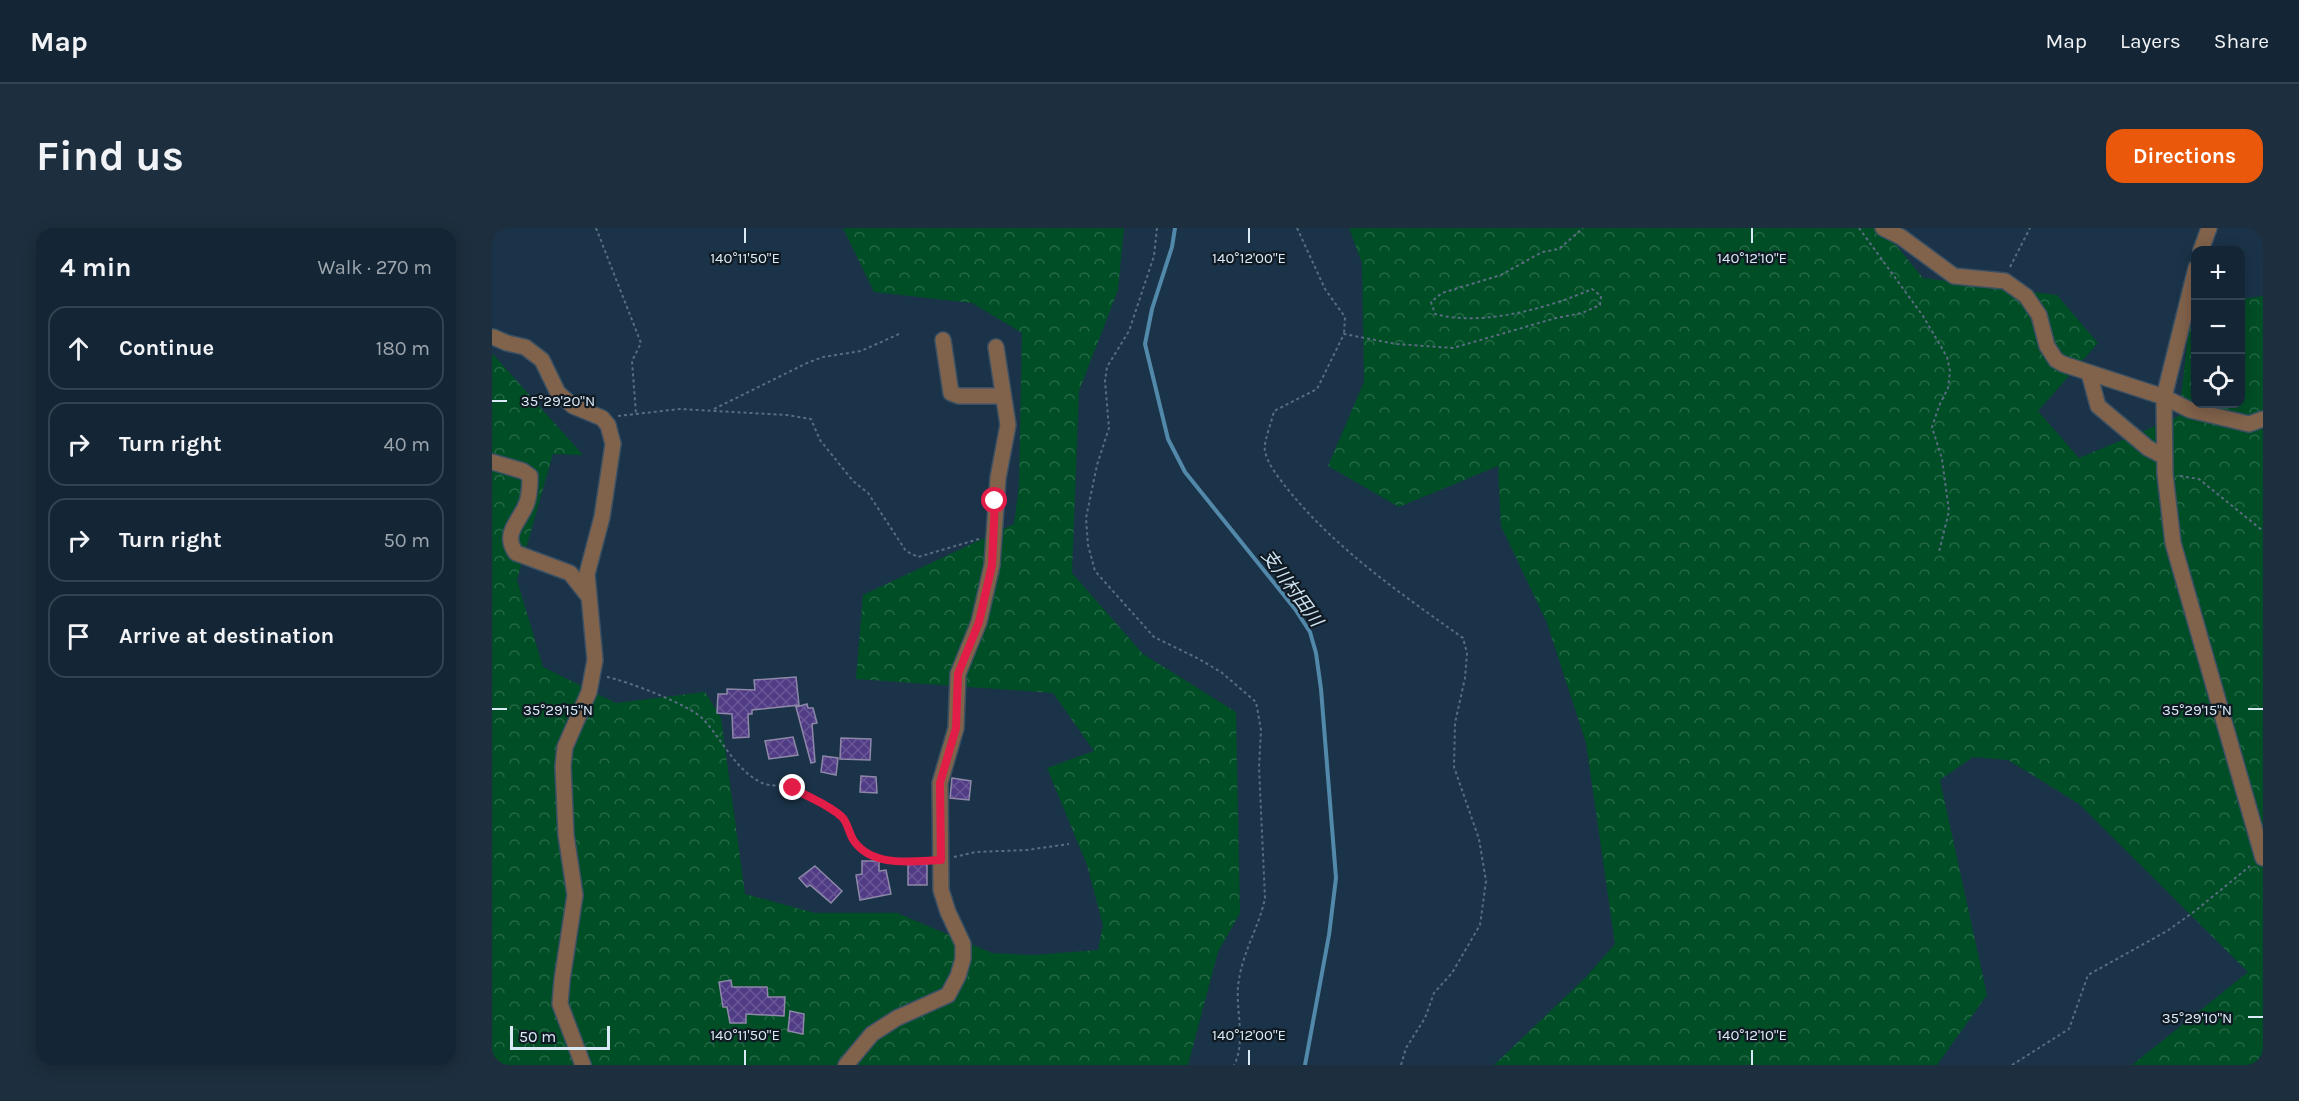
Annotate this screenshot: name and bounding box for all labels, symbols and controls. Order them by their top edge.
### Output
text: Map [30,25,88,58]
text: Map [2045,29,2087,53]
text: Layers [2120,29,2181,53]
text: Share [2214,29,2269,53]
button: Directions [2106,129,2263,183]
text: Find us [36,131,184,181]
map controls [2191,246,2245,408]
button: + [2191,246,2245,300]
text: 140°11'50"E [710,249,780,267]
text: 140°12'00"E [1212,249,1286,267]
text: 140°12'10"E [1717,249,1787,267]
text: 4 min [60,252,131,283]
text: Walk · 270 m [318,256,432,279]
button: − [2191,300,2245,354]
icon: ahead [62,332,95,365]
text: Continue [119,335,214,361]
text: 180 m [376,337,430,360]
button: locate [2191,354,2245,408]
text: 35°29'20"N [521,392,595,410]
icon: right [62,428,95,461]
text: Turn right [119,431,222,457]
text: 40 m [384,433,430,456]
route start [981,487,1007,513]
icon: right [62,524,95,557]
text: Turn right [119,527,222,553]
text: 50 m [383,529,430,552]
water label: 支川村田川 [1257,545,1329,632]
icon: arrive [62,620,95,653]
text: Arrive at destination [119,623,334,649]
text: 35°29'15"N [523,701,593,719]
text: 35°29'15"N [2162,701,2232,719]
route end [779,774,805,800]
text: 35°29'10"N [2162,1009,2232,1027]
scale bar [510,1023,610,1050]
text: 140°11'50"E [710,1026,780,1044]
text: 140°12'00"E [1212,1026,1286,1044]
text: 140°12'10"E [1717,1026,1787,1044]
text: 50 m [519,1027,556,1046]

